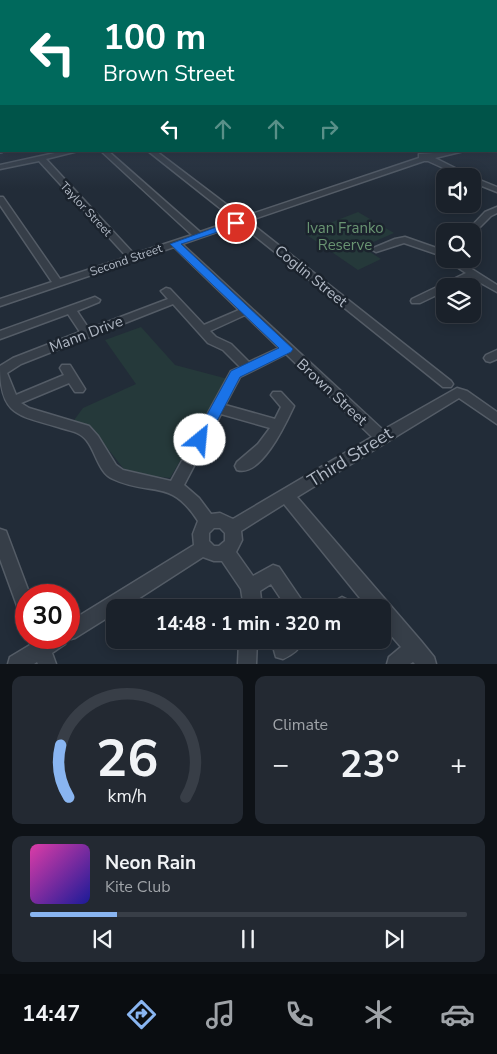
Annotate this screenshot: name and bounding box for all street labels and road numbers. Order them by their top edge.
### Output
street label: Taylor Street [57,178,116,240]
street label: Second Street [88,240,165,280]
street label: Coglin Street [271,241,352,312]
street label: Mann Drive [46,311,126,357]
street label: Brown Street [292,354,372,430]
street label: Third Street [303,421,398,493]

